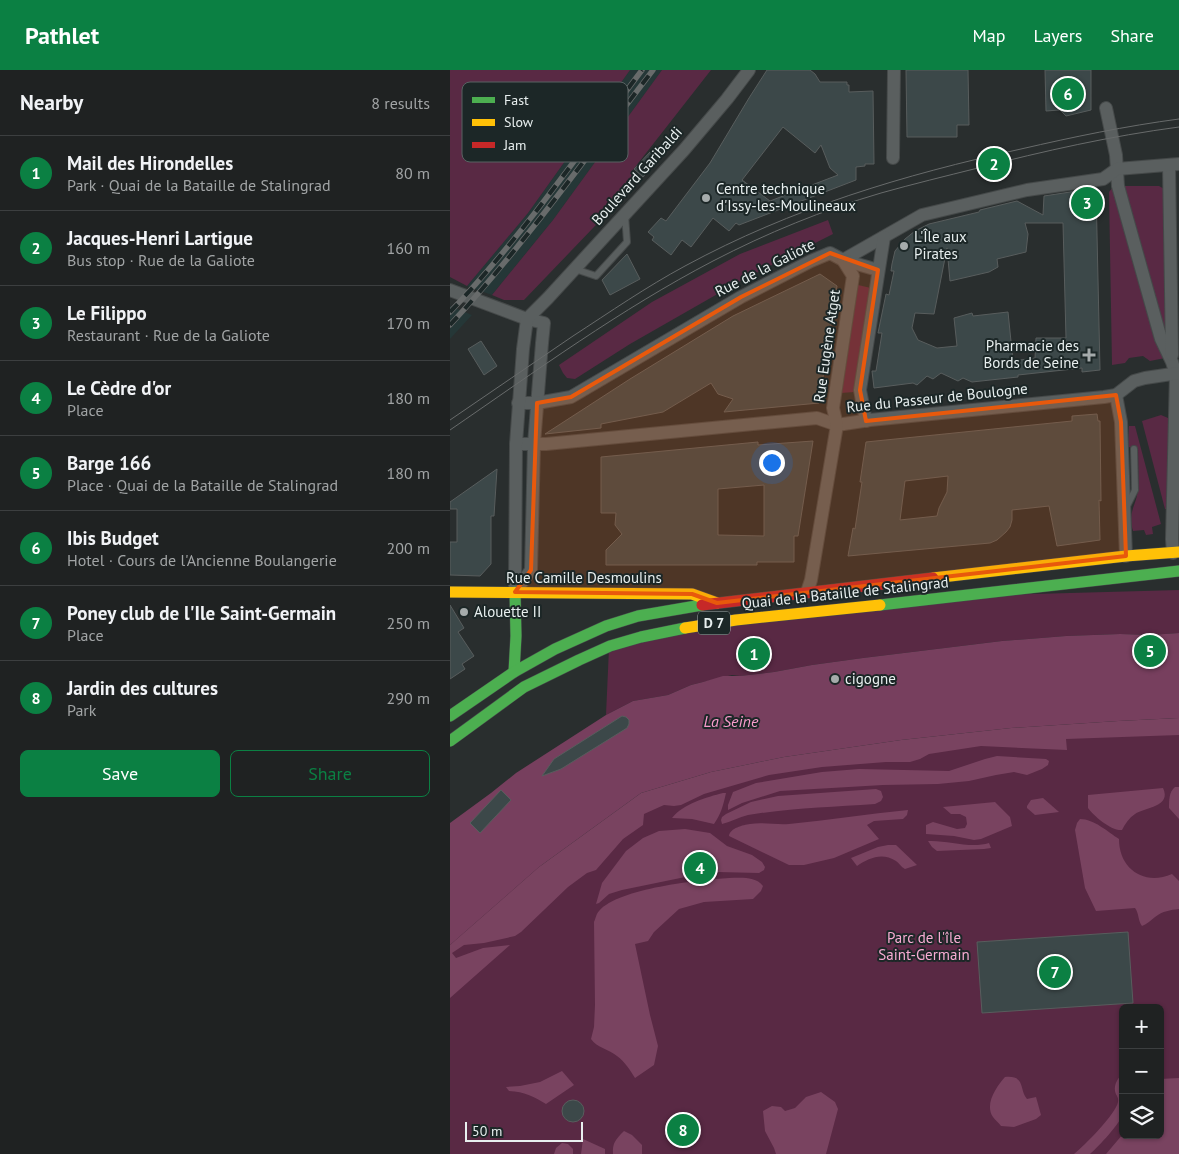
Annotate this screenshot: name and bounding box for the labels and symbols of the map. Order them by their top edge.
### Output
pin: 6 [1052,75,1084,113]
legend [462,82,628,162]
text: Fast [504,91,529,109]
text: Slow [504,113,534,131]
street label: Boulevard Garibaldi [587,122,686,229]
text: Jam [503,136,526,154]
pin: 2 [978,145,1010,183]
place label: Centre technique d'Issy-les-Moulineaux [716,179,856,215]
pin: 3 [1071,184,1103,222]
marker: Centre technique d'Issy-les-Moulineaux [700,192,712,204]
place label: L'Île aux Pirates [914,227,967,263]
street label: Rue de la Galiote [712,234,818,301]
marker: L'Île aux Pirates [898,240,910,252]
street label: Rue Eugène Atget [809,288,844,404]
place label: Pharmacie des Bords de Seine [984,336,1079,372]
marker: Pharmacie des Bords de Seine [1083,349,1095,361]
street label: Rue du Passeur de Boulogne [845,379,1029,416]
your location [759,450,785,476]
street label: Rue Camille Desmoulins [506,568,662,587]
street label: Quai de la Bataille de Stalingrad [741,572,949,613]
place label: Alouette II [474,602,541,621]
marker: Alouette II [458,606,470,618]
road number: D 7 [698,612,730,634]
pin: 5 [1134,632,1166,670]
pin: 1 [738,635,770,673]
place label: cigogne [845,669,896,688]
marker: cigogne [829,673,841,685]
water label: La Seine [704,711,759,731]
pin: 4 [684,849,716,887]
park label: Parc de l'île Saint-Germain [878,928,970,964]
pin: 7 [1039,953,1071,991]
pin: 8 [667,1111,699,1149]
scale bar [465,1119,582,1142]

